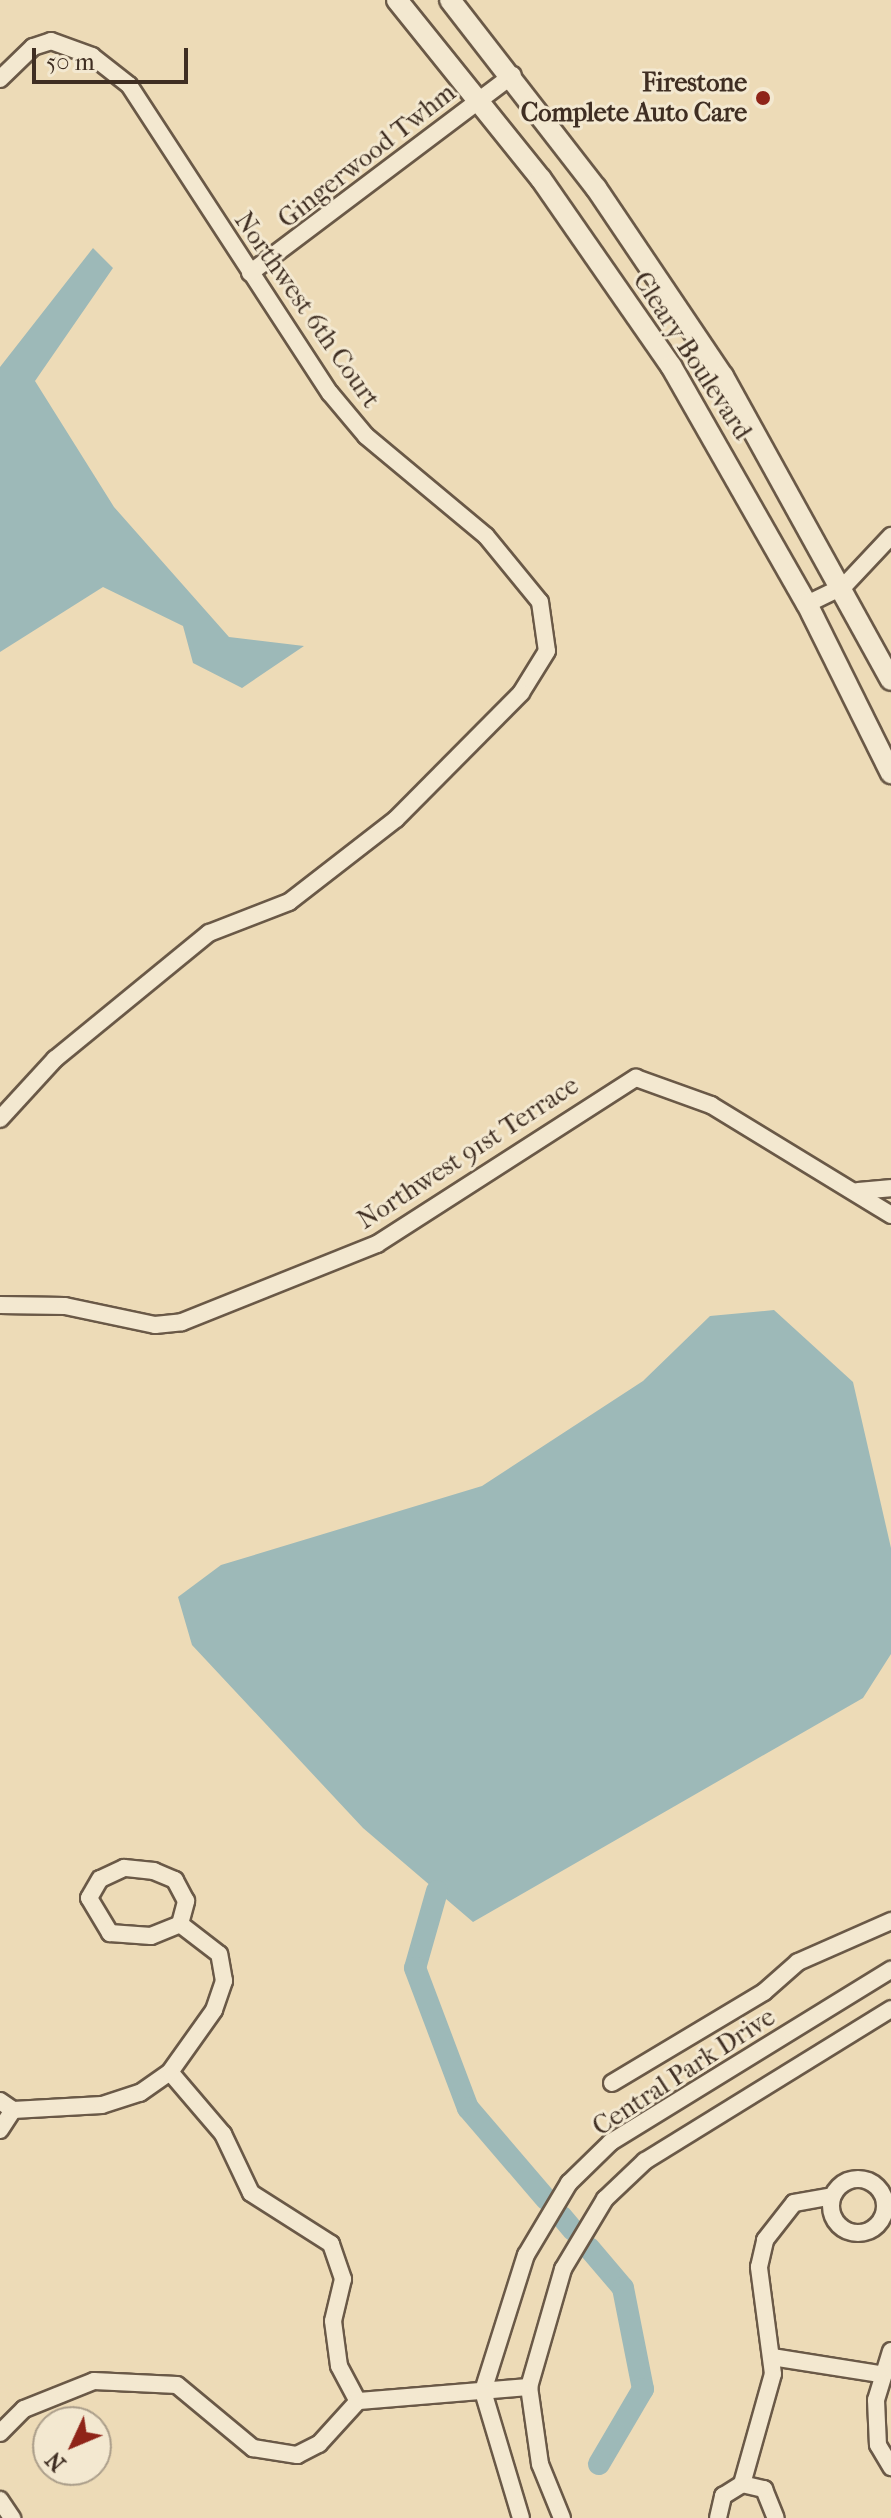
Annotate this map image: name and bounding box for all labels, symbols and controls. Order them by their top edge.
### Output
scale bar [36,32,192,82]
text: 50 m [46,48,95,76]
place label: Firestone Complete Auto Care [521,67,747,128]
street label: Gingerwood Twhm [272,77,462,235]
marker: Firestone Complete Auto Care [754,89,772,107]
street label: Northwest 6th Court [228,206,386,414]
street label: Cleary Boulevard [626,266,758,446]
street label: Northwest 91st Terrace [352,1070,584,1236]
street label: Central Park Drive [587,2001,781,2143]
north arrow [32,2406,112,2486]
text: N [41,2446,71,2476]

